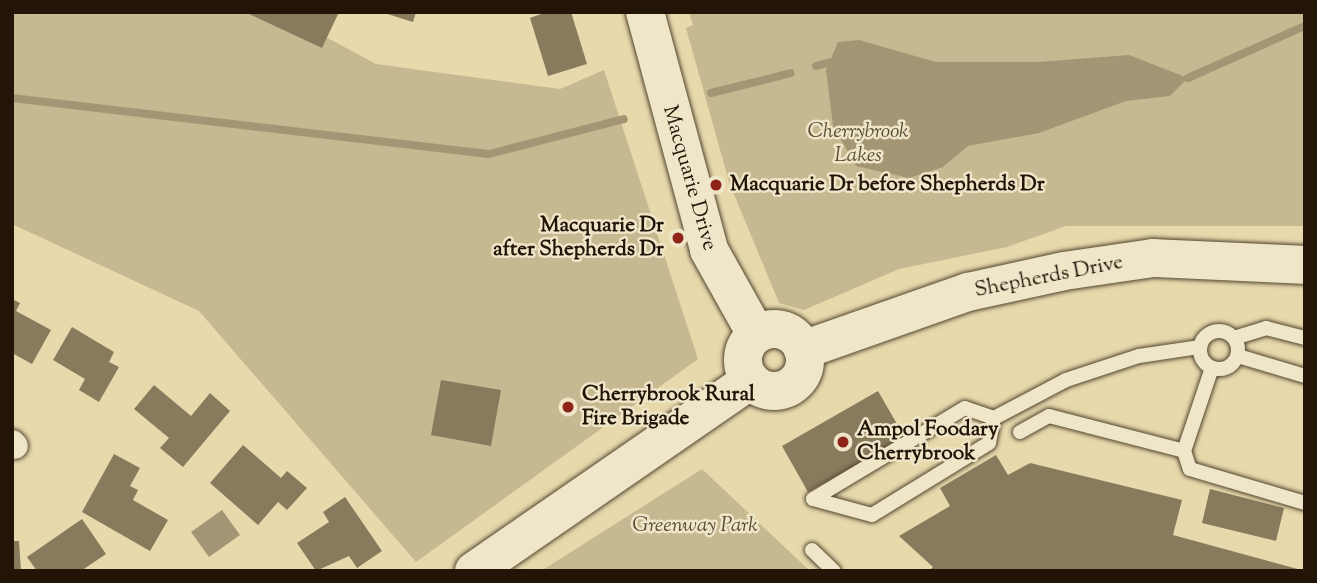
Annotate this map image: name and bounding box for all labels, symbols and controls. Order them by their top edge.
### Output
street label: Macquarie Drive [656,103,722,253]
park label: Cherrybrook Lakes [807,119,909,169]
place label: Macquarie Dr before Shepherds Dr [730,172,1045,198]
marker: Macquarie Dr before Shepherds Dr [708,177,724,193]
place label: Macquarie Dr after Shepherds Dr [493,213,664,263]
marker: Macquarie Dr after Shepherds Dr [670,230,686,246]
street label: Shepherds Drive [973,250,1125,304]
place label: Cherrybrook Rural Fire Brigade [582,382,755,432]
marker: Cherrybrook Rural Fire Brigade [560,399,576,415]
place label: Ampol Foodary Cherrybrook [857,417,998,467]
marker: Ampol Foodary Cherrybrook [835,434,851,450]
park label: Greenway Park [632,513,758,539]

